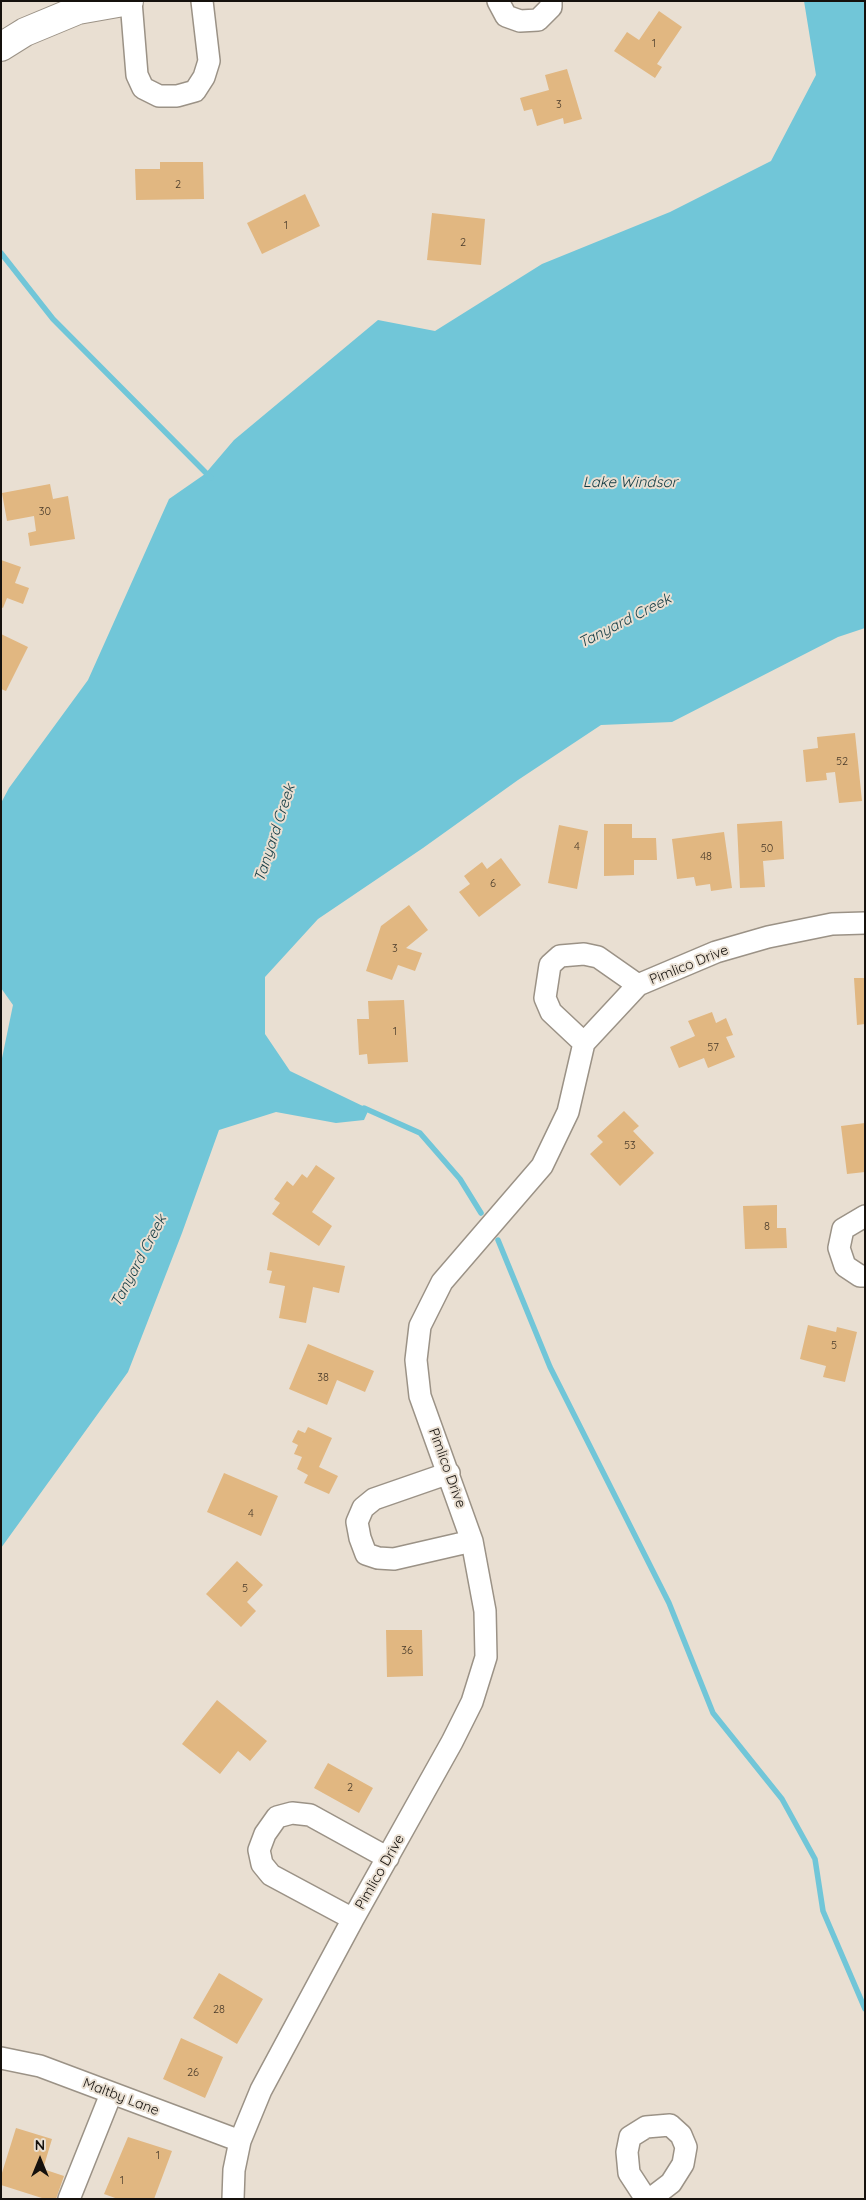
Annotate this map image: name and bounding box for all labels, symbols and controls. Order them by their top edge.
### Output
house number: 1 [652,37,656,51]
house number: 3 [556,98,562,112]
house number: 2 [175,178,181,192]
house number: 1 [284,219,288,233]
house number: 2 [460,236,466,250]
water label: Lake Windsor [583,473,677,491]
house number: 30 [39,505,51,519]
water label: Tanyard Creek [576,590,674,652]
house number: 52 [836,755,848,769]
water label: Tanyard Creek [251,782,299,884]
house number: 4 [574,840,580,854]
house number: 50 [761,842,773,856]
house number: 48 [700,850,712,864]
house number: 6 [490,877,496,891]
house number: 3 [392,942,398,956]
street label: Pimlico Drive [647,942,731,988]
house number: 1 [393,1025,397,1039]
house number: 57 [707,1041,719,1055]
house number: 53 [624,1139,636,1153]
water label: Tanyard Creek [107,1212,171,1310]
house number: 8 [764,1220,770,1234]
house number: 5 [831,1339,837,1353]
house number: 38 [317,1371,329,1385]
street label: Pimlico Drive [425,1426,469,1510]
house number: 4 [248,1507,254,1521]
house number: 5 [242,1582,248,1596]
house number: 36 [401,1644,413,1658]
house number: 2 [347,1781,353,1795]
street label: Pimlico Drive [352,1832,408,1912]
house number: 28 [213,2003,225,2017]
house number: 26 [187,2066,199,2080]
street label: Maltby Lane [81,2075,161,2119]
north arrow [15,2135,65,2185]
text: N [35,2136,45,2154]
house number: 1 [156,2149,160,2163]
house number: 1 [120,2174,124,2188]

